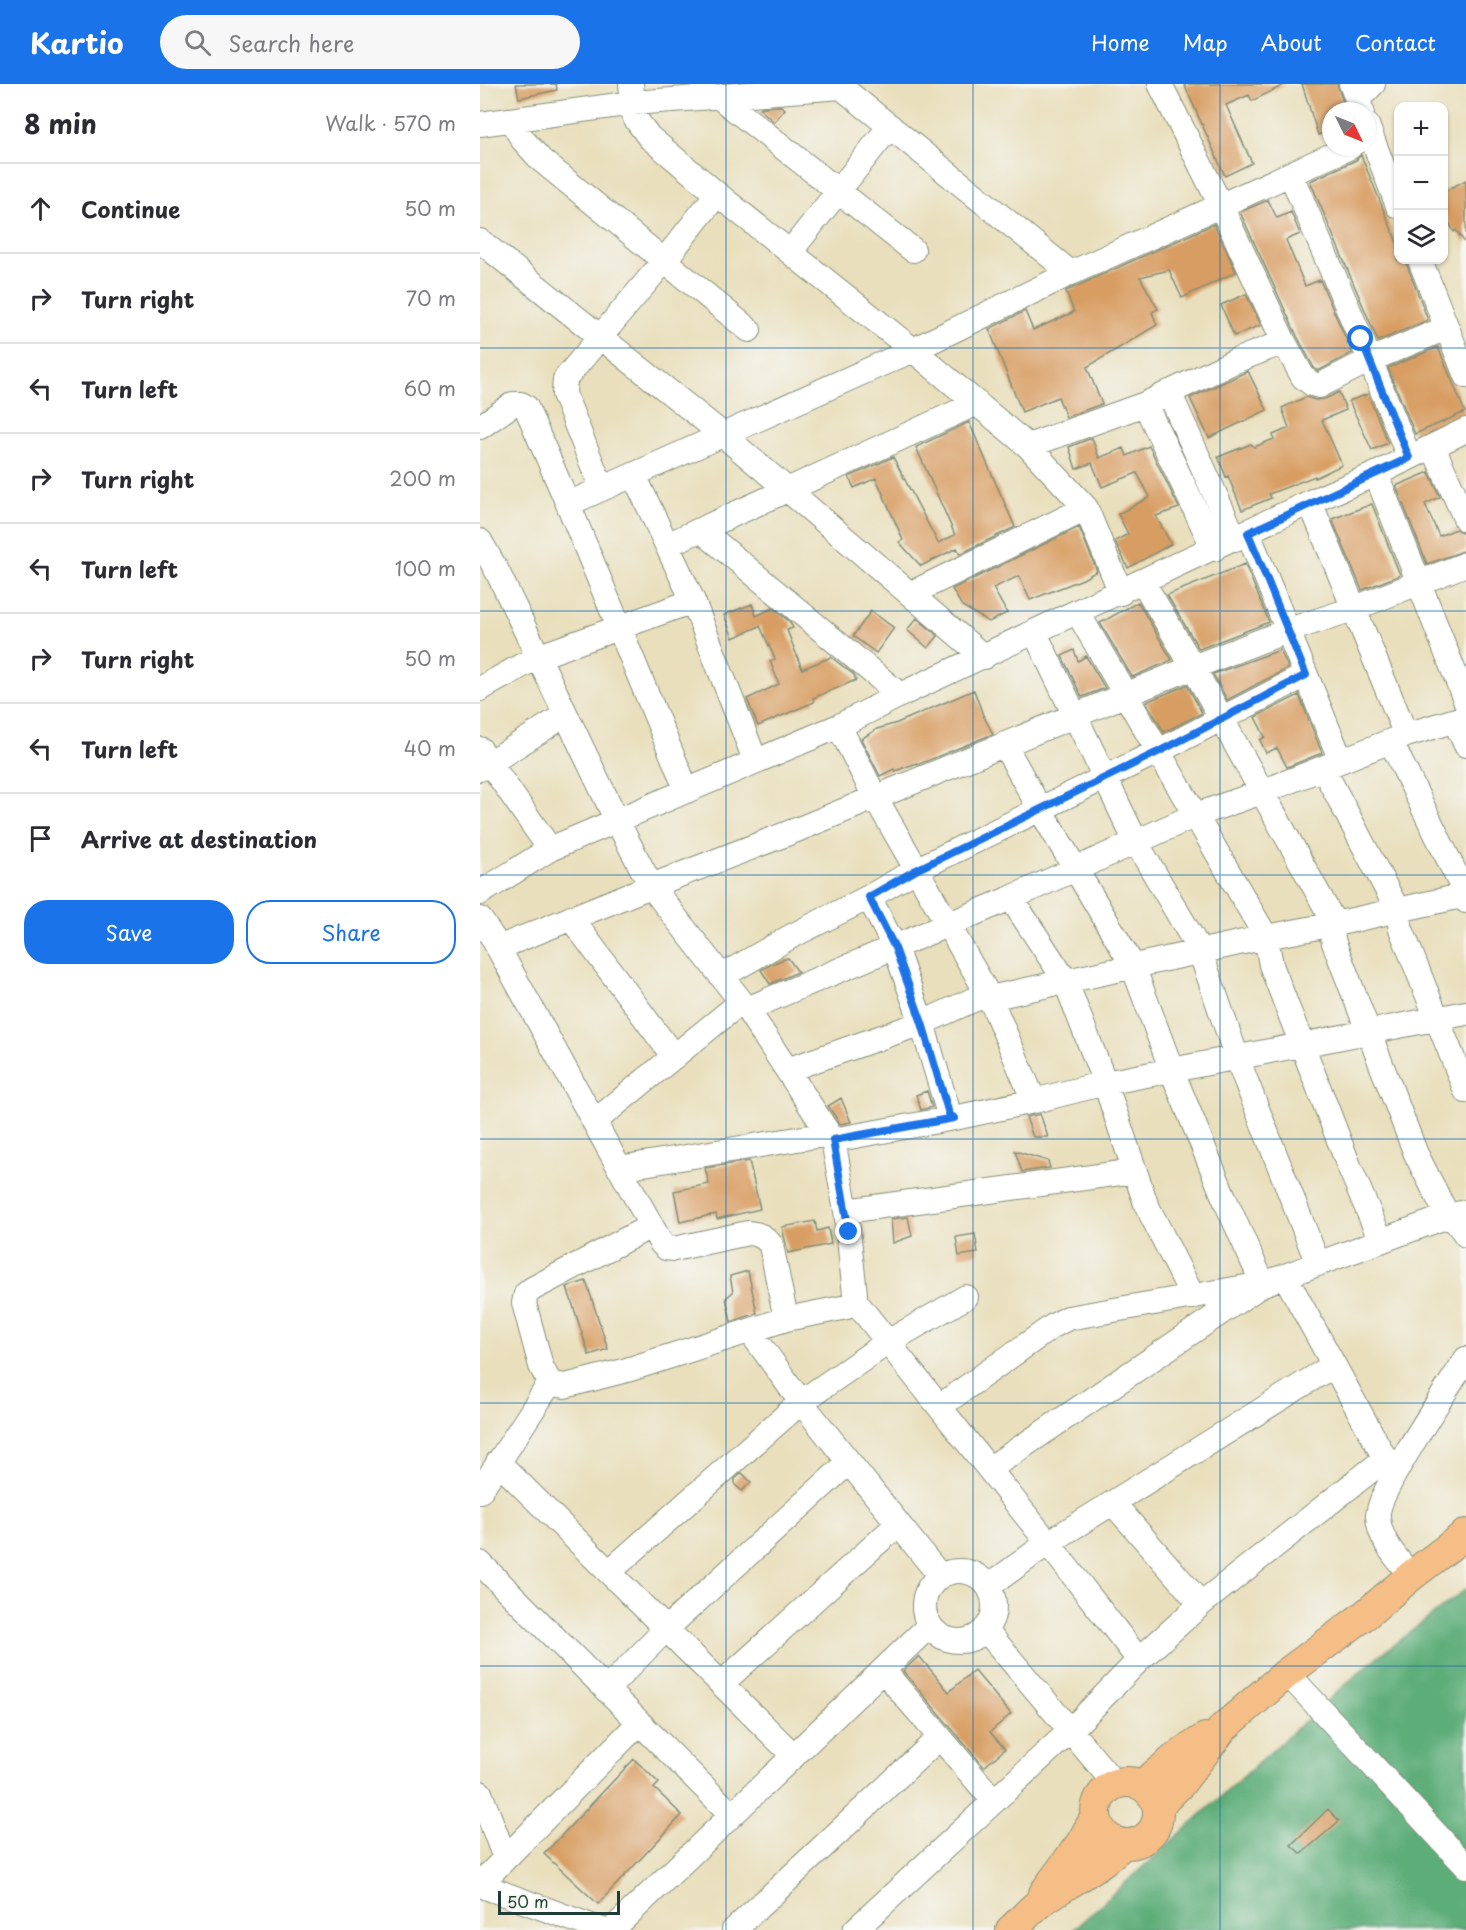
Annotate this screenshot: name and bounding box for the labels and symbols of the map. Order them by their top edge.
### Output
north arrow [1322,102,1376,156]
route start [1347,325,1373,351]
route end [835,1218,861,1244]
scale bar [498,1888,620,1916]

